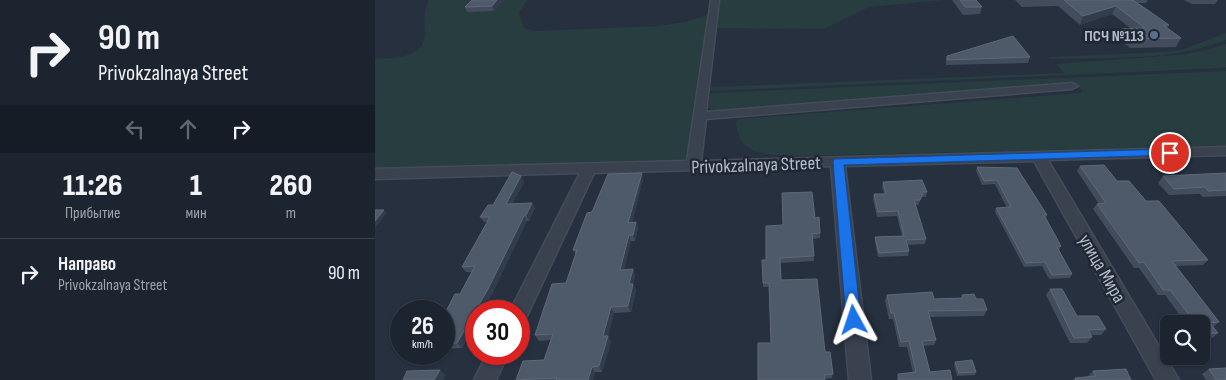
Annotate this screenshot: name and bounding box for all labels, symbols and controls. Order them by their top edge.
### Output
text: 90 m [98,17,160,60]
icon: right [15,20,80,85]
place label: ПСЧ №113 [1084,27,1144,46]
marker: ПСЧ №113 [1148,29,1160,41]
text: Privokzalnaya Street [98,60,248,87]
icon: left [121,115,149,143]
icon: ahead [174,115,202,143]
icon: right [227,115,255,143]
pin [1149,132,1191,174]
icon: arrive [1156,139,1184,167]
street label: Privokzalnaya Street [691,152,822,179]
text: 11:26 [63,168,123,204]
text: 1 [190,168,202,204]
text: 260 [269,168,312,204]
text: Прибытие [65,204,120,223]
text: мин [185,204,207,223]
text: m [286,204,296,223]
street label: улица Мира [1073,230,1130,307]
text: Направо [58,253,116,276]
icon: right [15,260,43,288]
text: 90 m [328,262,360,285]
text: Privokzalnaya Street [58,276,167,295]
position arrow [827,293,879,345]
speed limit sign: 30 [465,300,530,365]
text: 26 [411,311,434,342]
map controls [1160,315,1210,365]
button: search [1160,315,1210,365]
text: km/h [412,337,433,352]

